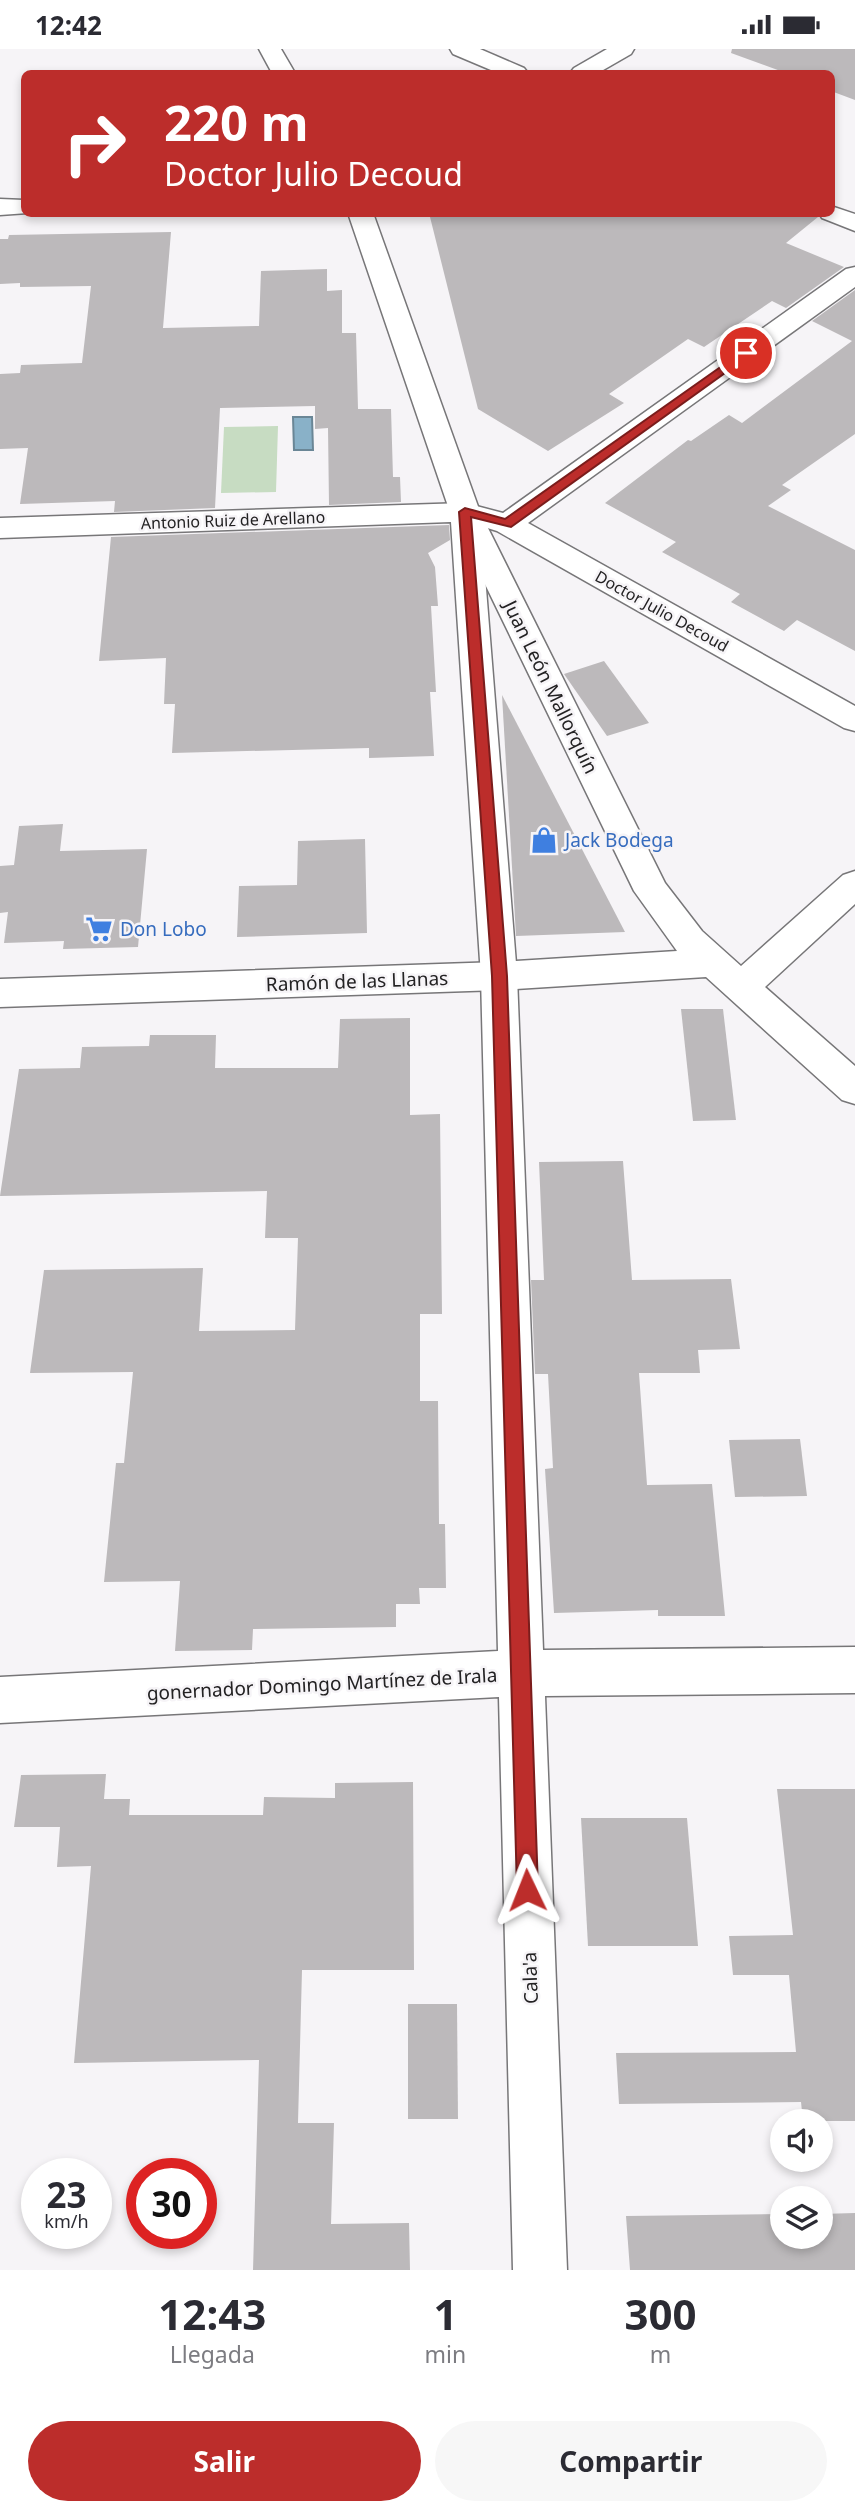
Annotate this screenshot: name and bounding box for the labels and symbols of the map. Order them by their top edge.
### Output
pin [716,323,776,383]
street label: Antonio Ruiz de Arellano [140,506,326,534]
street label: Doctor Julio Decoud [591,565,733,657]
street label: Juan León Mallorquín [497,594,604,778]
shop icon: Jack Bodega [529,825,559,855]
place label: Jack Bodega [563,827,674,853]
supermarket icon: Don Lobo [84,914,114,944]
place label: Don Lobo [120,916,207,942]
street label: Ramón de las Llanas [265,965,449,997]
street label: gonernador Domingo Martínez de Irala [146,1662,498,1706]
position arrow [490,1853,564,1927]
street label: Cala'a [516,1951,544,2005]
speed limit sign: 30 [126,2158,217,2249]

